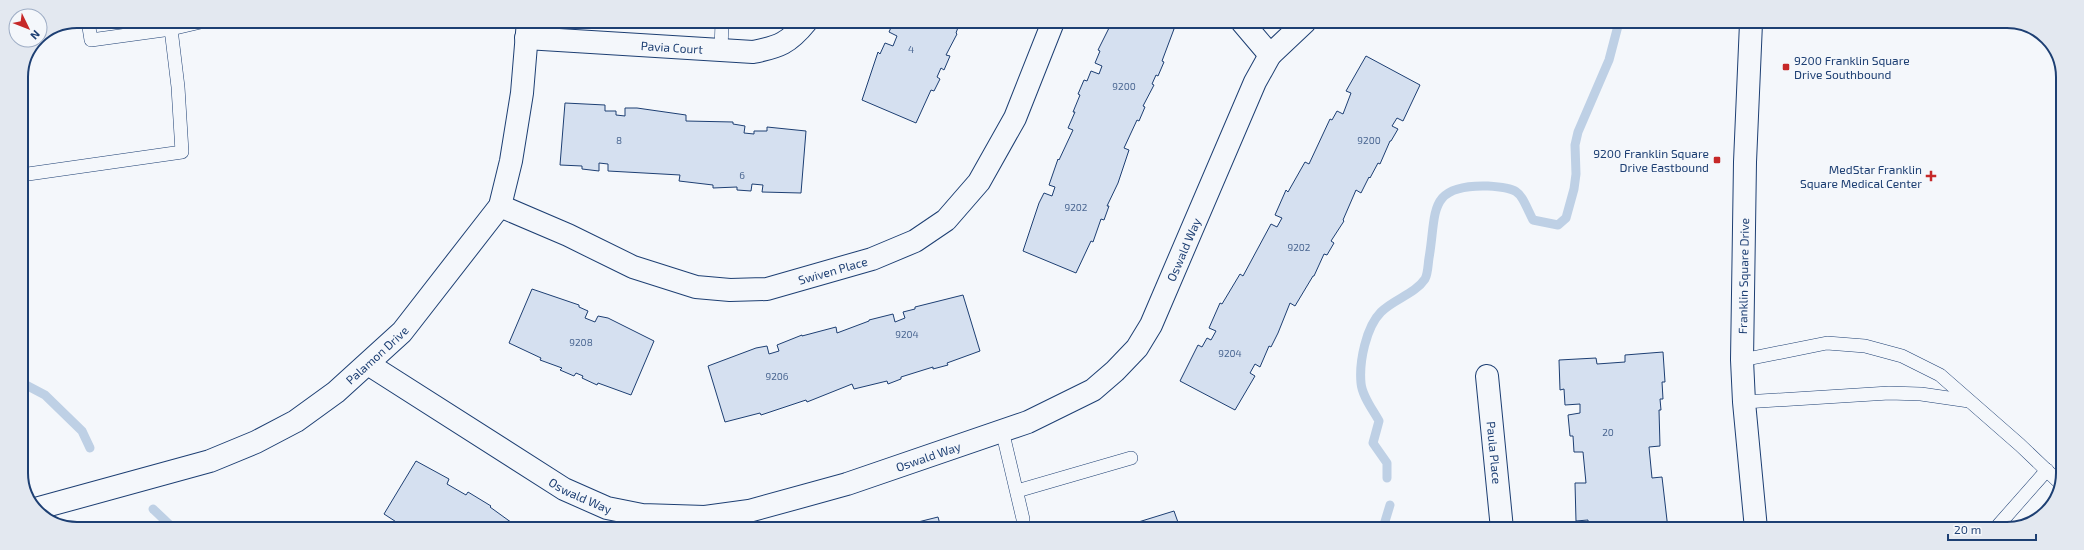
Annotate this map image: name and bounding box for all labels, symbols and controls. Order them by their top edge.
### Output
north arrow [8,8,48,48]
text: N [28,28,43,43]
street label: Pavia Court [640,38,704,56]
house number: 4 [908,43,914,55]
place label: 9200 Franklin Square Drive Southbound [1794,53,1910,81]
marker: 9200 Franklin Square Drive Southbound [1781,62,1791,72]
house number: 9200 [1112,80,1136,92]
house number: 8 [616,134,622,146]
house number: 9200 [1357,134,1381,146]
place label: 9200 Franklin Square Drive Eastbound [1593,146,1709,174]
marker: 9200 Franklin Square Drive Eastbound [1712,155,1722,165]
place label: MedStar Franklin Square Medical Center [1800,162,1922,190]
house number: 6 [739,169,745,181]
marker: MedStar Franklin Square Medical Center [1925,170,1937,182]
house number: 9202 [1065,201,1088,213]
street label: Oswald Way [1164,215,1203,283]
street label: Franklin Square Drive [1735,218,1751,334]
house number: 9202 [1288,241,1311,253]
street label: Swiven Place [796,254,869,287]
street label: Palamon Drive [343,323,411,387]
house number: 9204 [895,328,919,340]
house number: 9208 [569,336,593,348]
house number: 9204 [1218,347,1242,359]
house number: 9206 [765,370,789,382]
street label: Paula Place [1484,421,1505,485]
house number: 20 [1602,426,1614,438]
street label: Oswald Way [894,438,963,474]
street label: Oswald Way [546,474,613,516]
scale bar [1948,516,2036,542]
text: 20 m [1954,522,1981,536]

